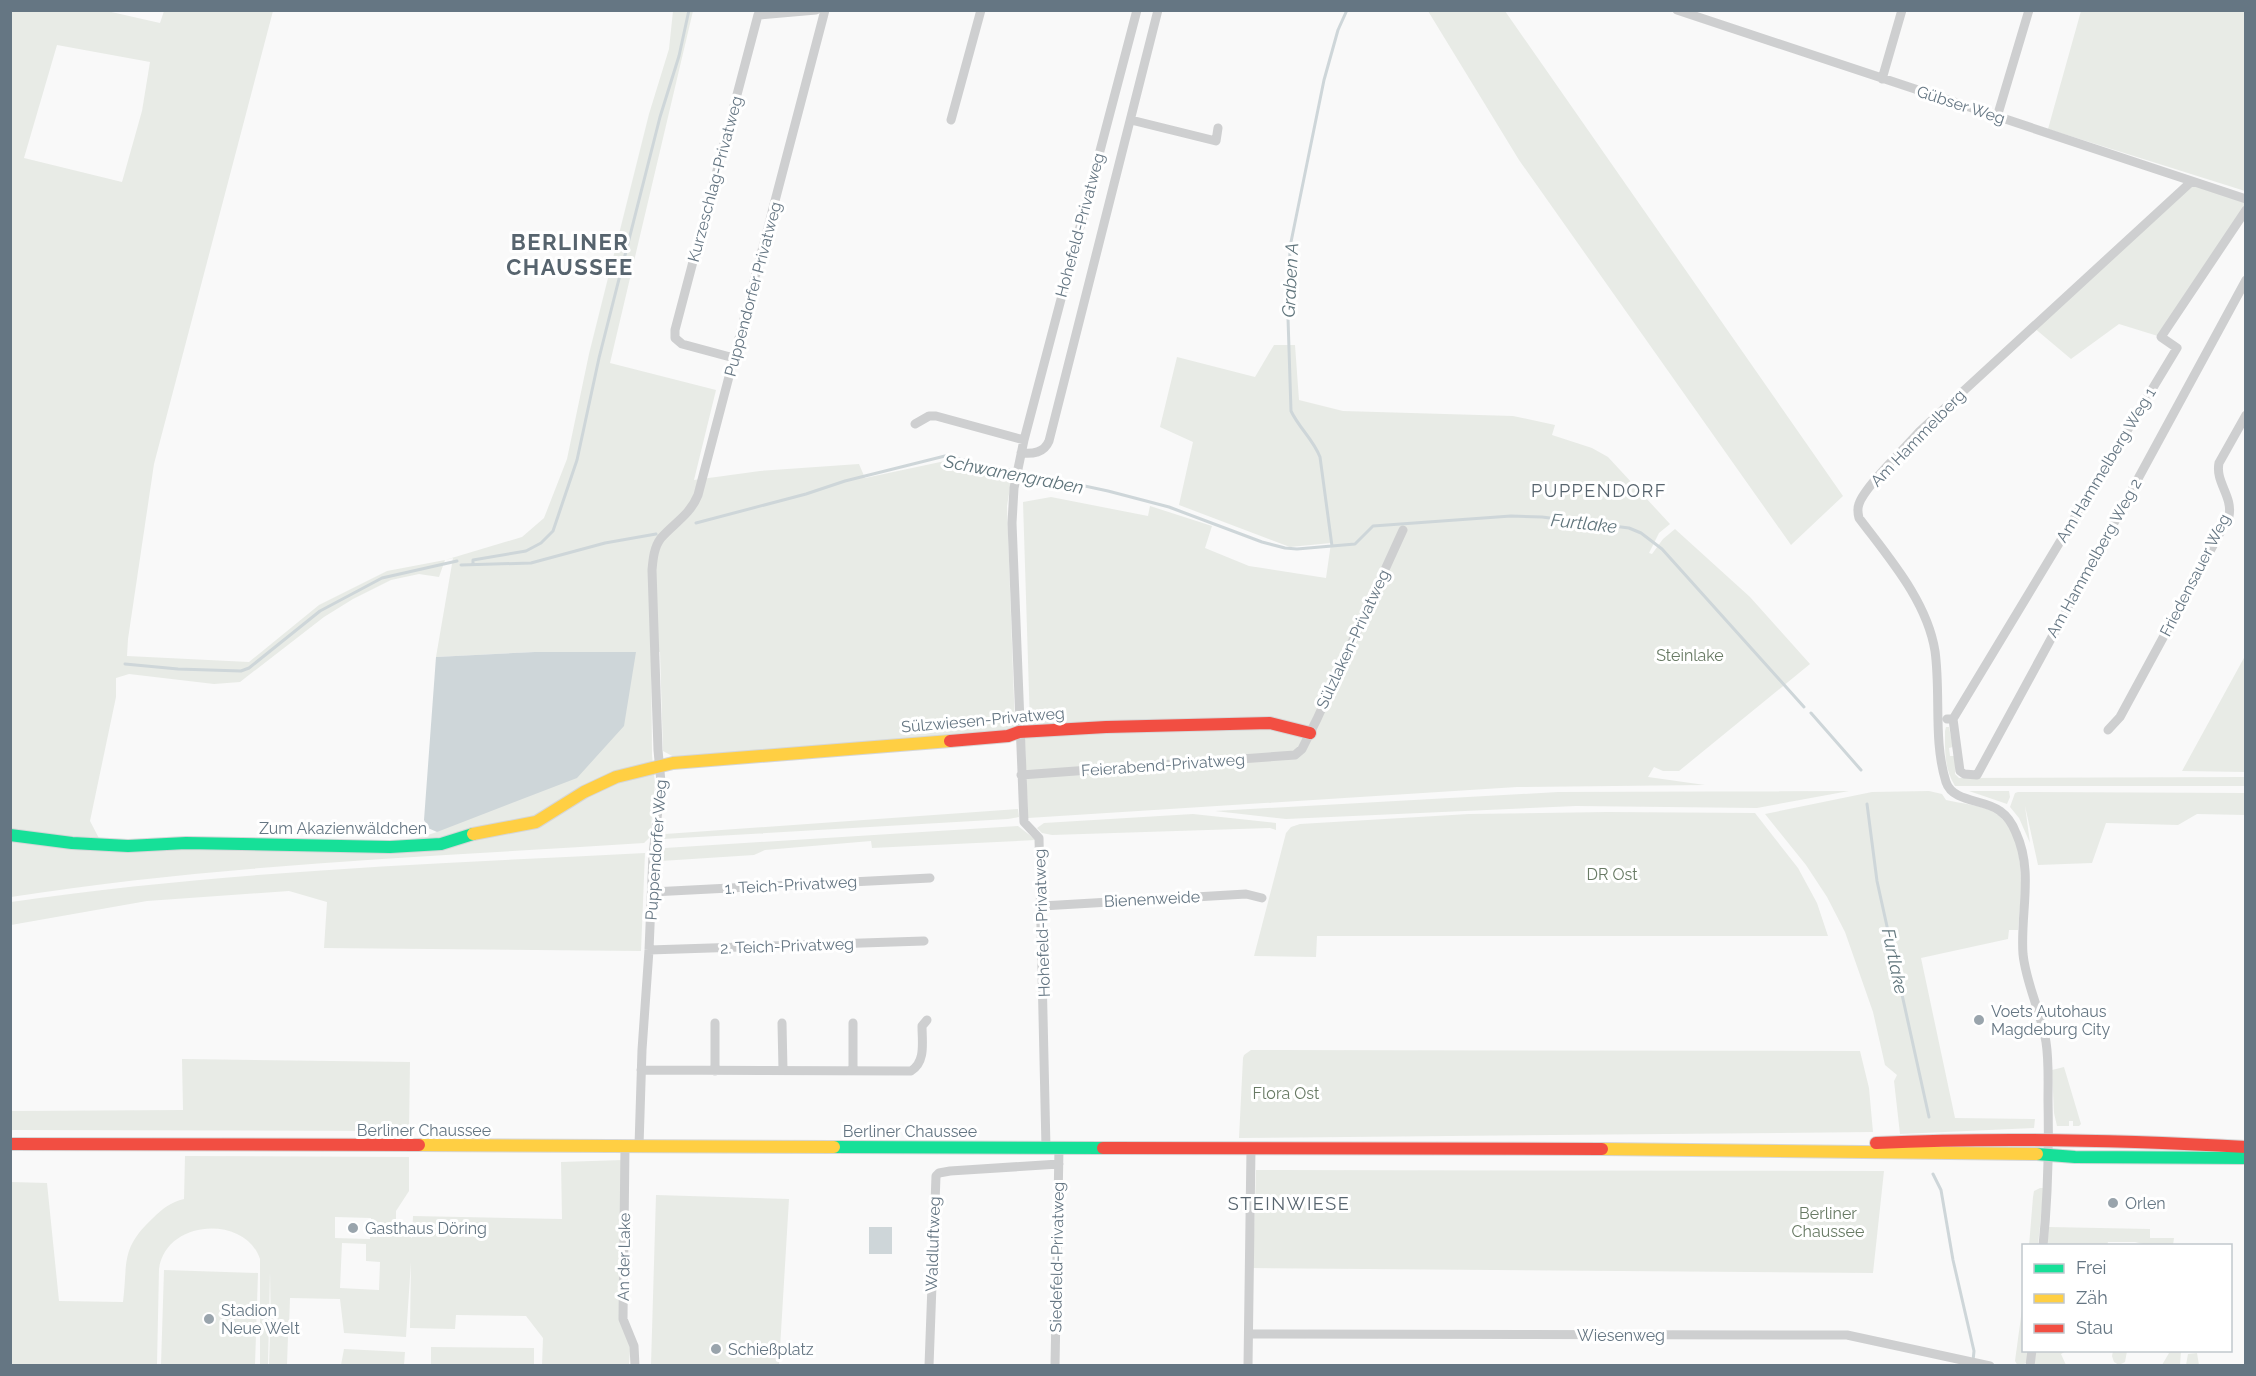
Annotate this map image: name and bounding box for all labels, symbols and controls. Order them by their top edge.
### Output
street label: Gübser Weg [1914,82,2008,128]
street label: Kurzeschlag-Privatweg [684,94,746,264]
street label: Hohefeld-Privatweg [1052,151,1108,299]
street label: Puppendorfer Privatweg [721,200,785,378]
district label: BERLINER CHAUSSEE [506,229,634,280]
water label: Graben A [1278,242,1302,318]
street label: Am Hammelberg Weg 1 [2052,384,2160,546]
street label: Am Hammelberg [1867,385,1969,491]
water label: Schwanengraben [942,450,1085,498]
street label: Am Hammelberg Weg 2 [2042,475,2146,641]
district label: PUPPENDORF [1531,480,1667,501]
water label: Furtlake [1550,509,1619,537]
street label: Friedensauer Weg [2156,511,2234,639]
street label: Sülzlaken-Privatweg [1312,566,1394,712]
park label: Steinlake [1656,646,1724,665]
street label: Sülzwiesen-Privatweg [901,703,1065,737]
street label: Feierabend-Privatweg [1080,750,1246,780]
street label: Puppendorfer Weg [642,779,670,921]
street label: Zum Akazienwäldchen [259,819,427,838]
street label: Hohefeld-Privatweg [1030,848,1054,998]
park label: DR Ost [1586,865,1638,884]
street label: 1. Teich-Privatweg [724,872,858,898]
street label: Bienenweide [1103,887,1201,911]
water label: Furtlake [1878,926,1912,996]
street label: 2. Teich-Privatweg [720,934,854,958]
place label: Voets Autohaus Magdeburg City [1991,1002,2110,1039]
marker: Voets Autohaus Magdeburg City [1972,1013,1986,1027]
park label: Flora Ost [1253,1084,1320,1103]
street label: Berliner Chaussee [357,1121,491,1140]
street label: Berliner Chaussee [843,1122,977,1141]
street label: Siedefeld-Privatweg [1046,1181,1068,1333]
district label: STEINWIESE [1228,1193,1350,1214]
place label: Orlen [2125,1194,2166,1213]
street label: Waldluftweg [922,1196,944,1292]
marker: Orlen [2106,1196,2120,1210]
park label: Berliner Chaussee [1792,1204,1864,1241]
street label: An der Lake [614,1213,634,1301]
place label: Gasthaus Döring [365,1219,487,1238]
marker: Gasthaus Döring [346,1221,360,1235]
legend [2022,1244,2232,1352]
text: Frei [2076,1257,2106,1278]
text: Zäh [2076,1287,2108,1308]
place label: Stadion Neue Welt [221,1301,300,1338]
marker: Stadion Neue Welt [202,1312,216,1326]
text: Stau [2076,1317,2113,1338]
street label: Wiesenweg [1577,1326,1665,1345]
place label: Schießplatz [728,1340,814,1359]
marker: Schießplatz [709,1342,723,1356]

